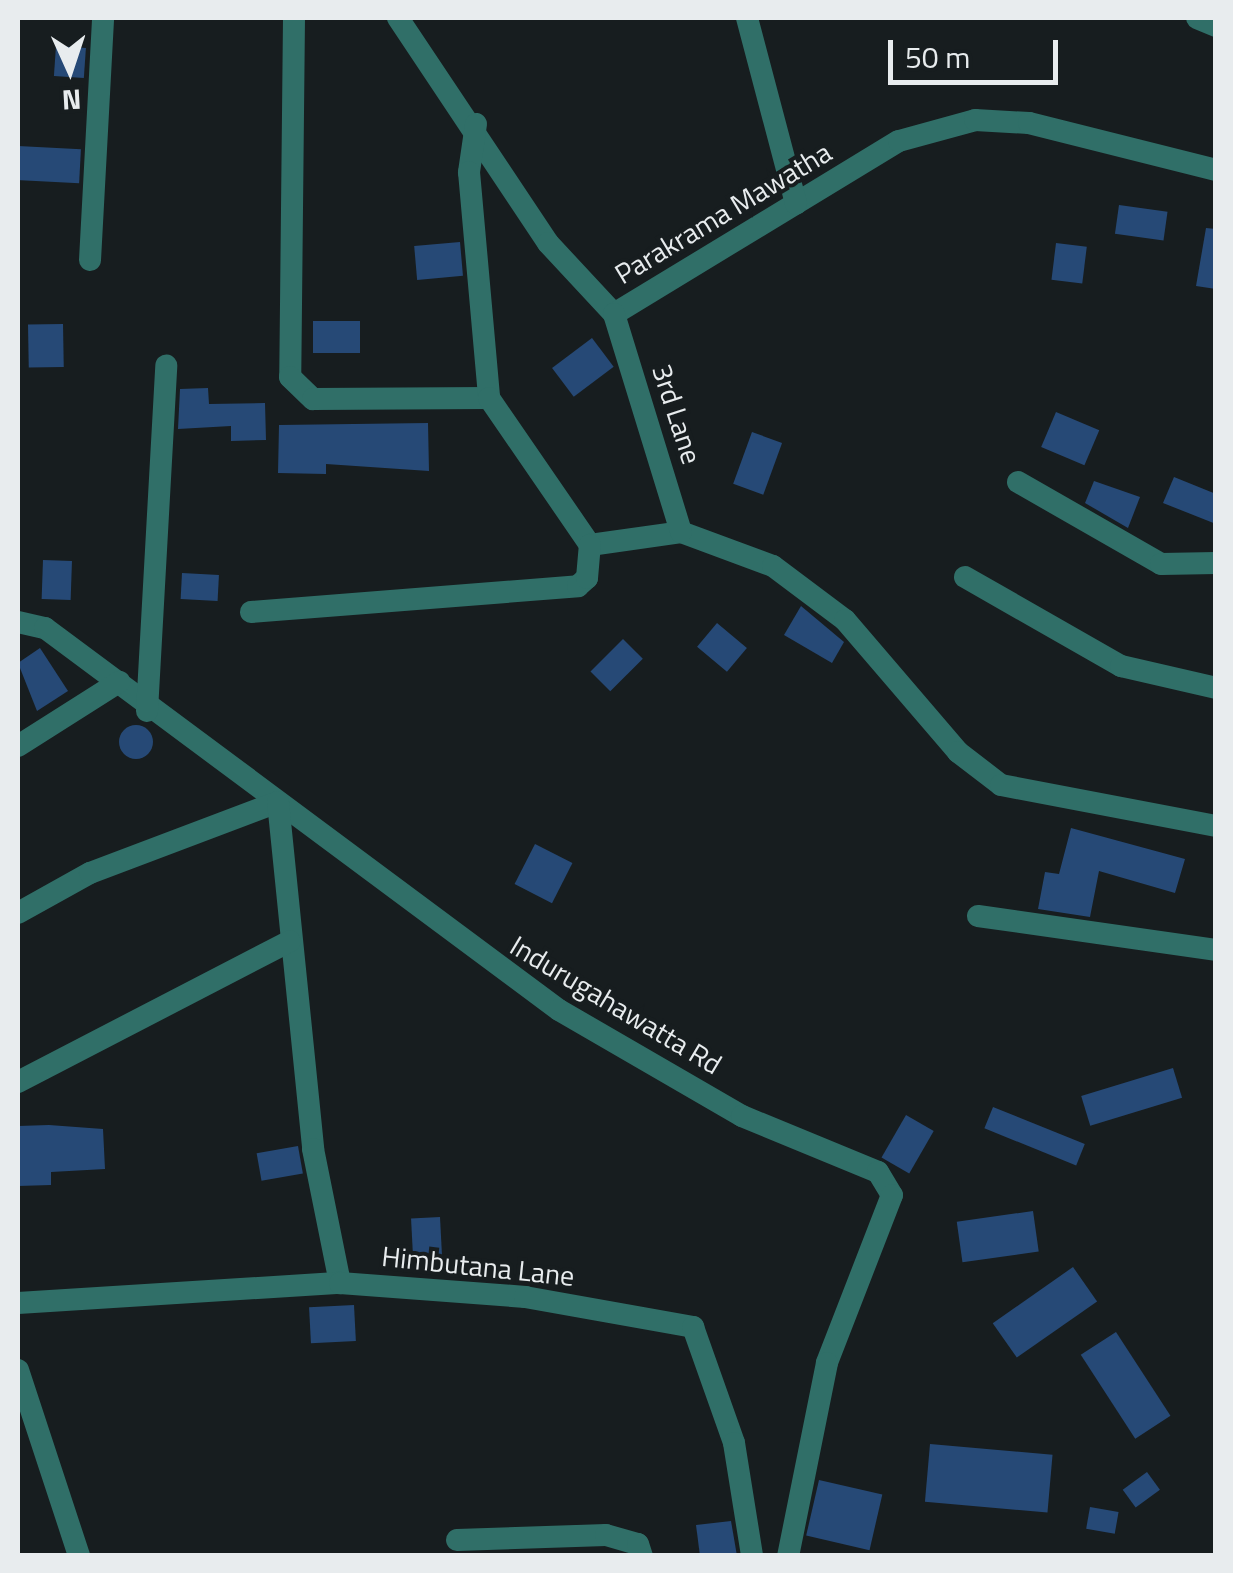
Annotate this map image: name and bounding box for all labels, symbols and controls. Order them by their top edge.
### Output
north arrow [20,20,120,120]
scale bar [893,20,1063,82]
text: 50 m [905,34,970,80]
text: N [61,78,82,122]
street label: Parakrama Mawatha [609,135,837,291]
street label: 3rd Lane [645,360,709,468]
street label: Indurugahawatta Rd [504,929,728,1081]
street label: Himbutana Lane [380,1239,576,1293]

